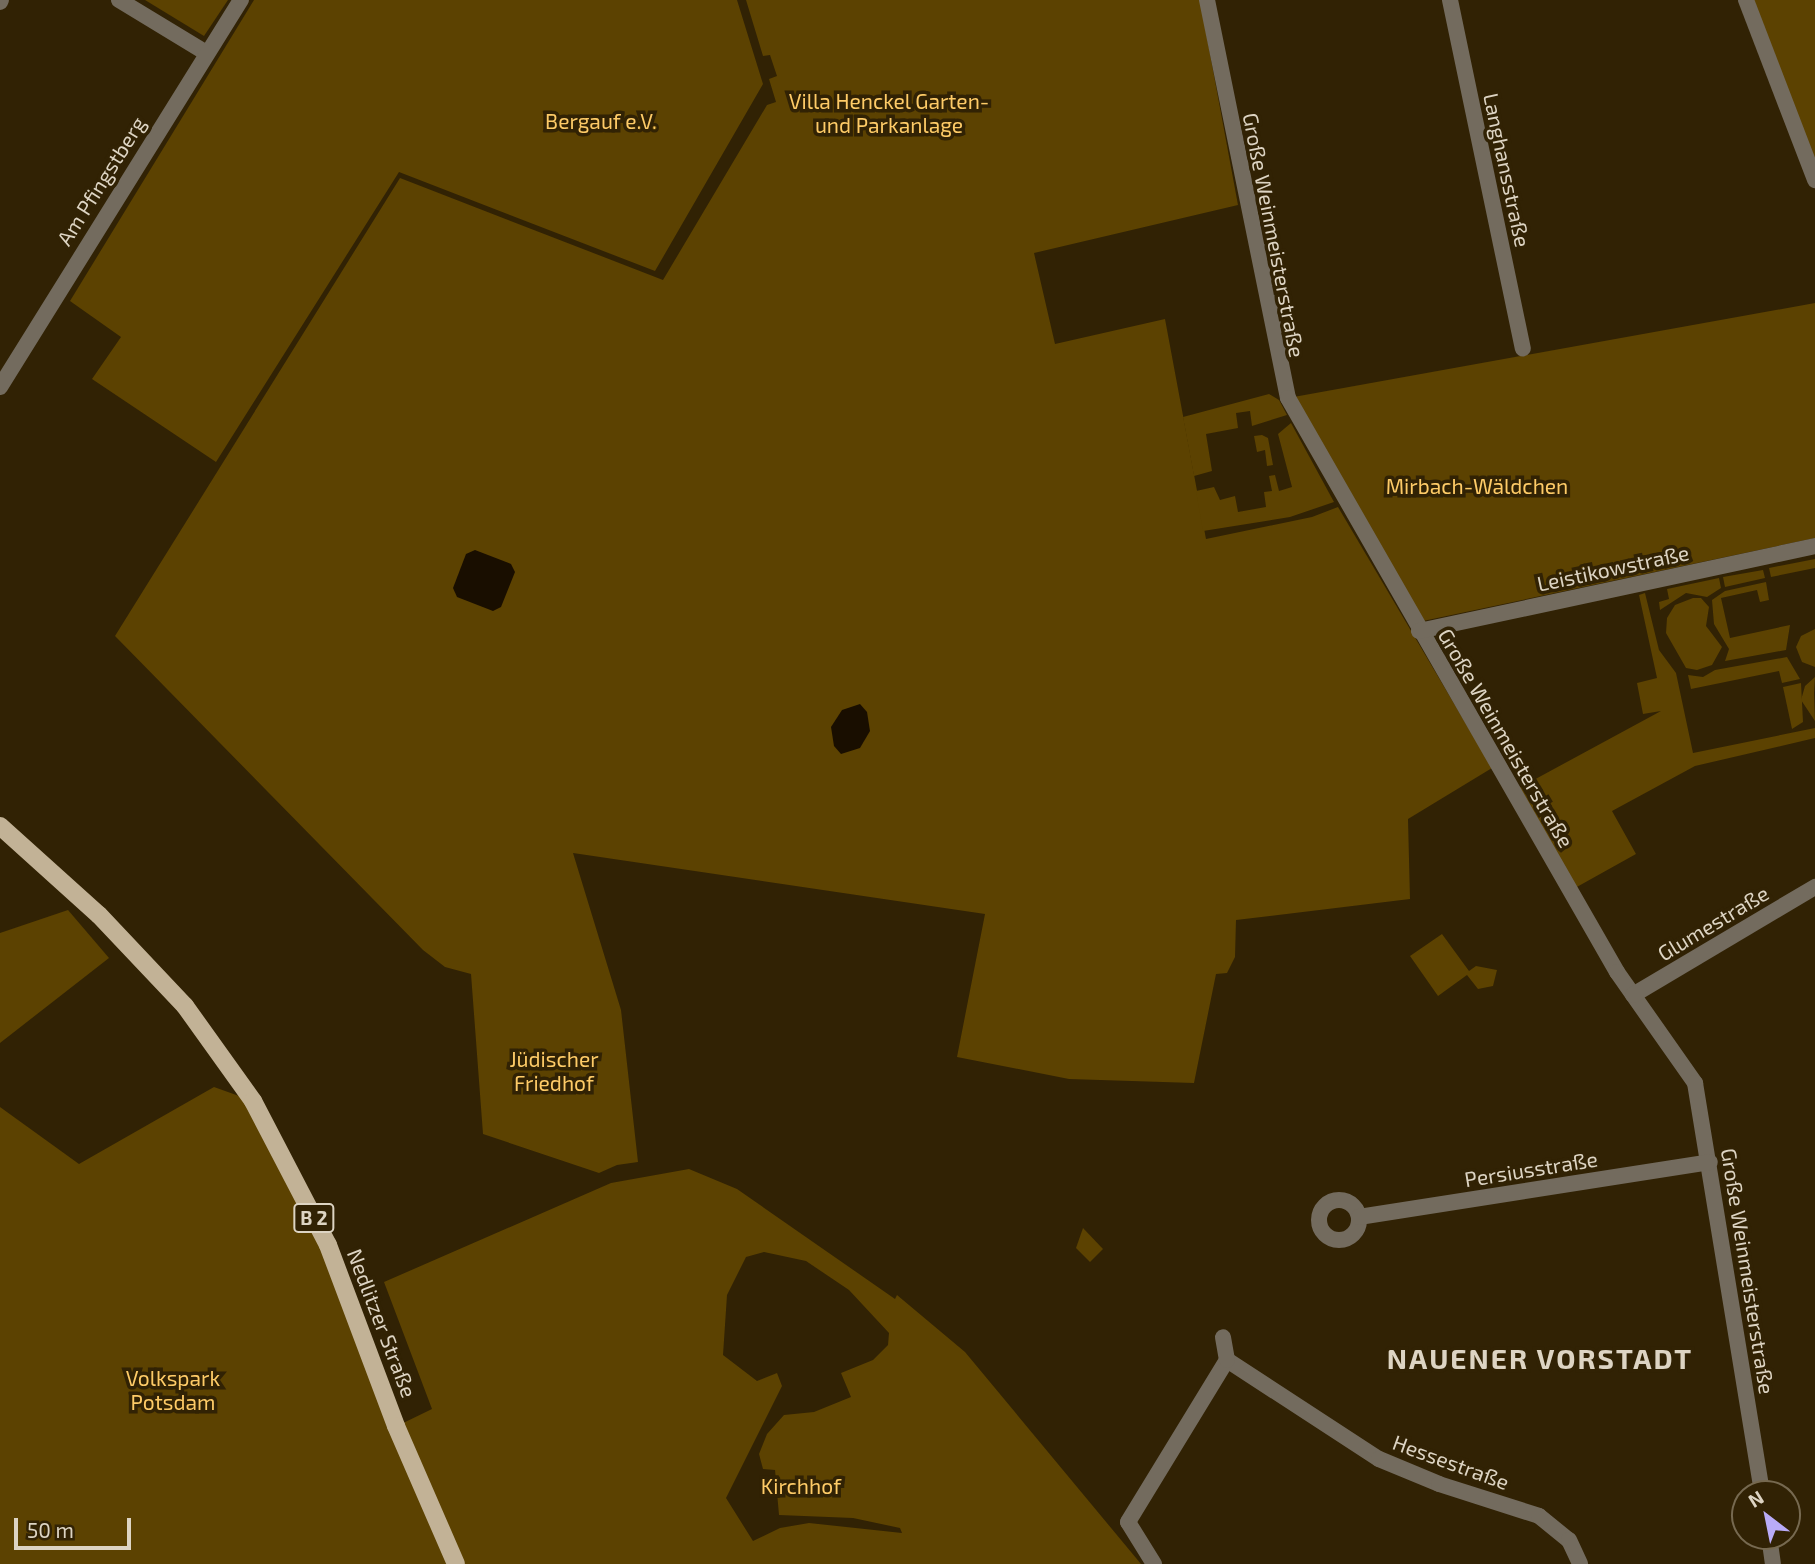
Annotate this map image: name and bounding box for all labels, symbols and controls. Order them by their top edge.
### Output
park label: Villa Henckel Garten- und Parkanlage [788,88,990,138]
street label: Langhansstraße [1478,91,1536,249]
park label: Bergauf e.V. [545,108,657,134]
street label: Große Weinmeisterstraße [1238,110,1310,360]
street label: Am Pfingstberg [51,112,151,250]
park label: Mirbach-Wäldchen [1386,473,1568,499]
street label: Leistikowstraße [1535,540,1691,596]
street label: Große Weinmeisterstraße [1433,624,1579,852]
street label: Glumestraße [1653,880,1773,966]
park label: Jüdischer Friedhof [509,1046,599,1096]
street label: Persiusstraße [1463,1146,1599,1192]
street label: Große Weinmeisterstraße [1716,1146,1780,1396]
road number: B 2 [293,1202,335,1234]
street label: Nedlitzer Straße [342,1245,422,1401]
district label: NAUENER VORSTADT [1389,1341,1691,1375]
park label: Volkspark Potsdam [126,1365,220,1415]
street label: Hessestraße [1389,1429,1513,1495]
park label: Kirchhof [761,1473,841,1499]
north arrow [1731,1480,1801,1550]
text: N [1744,1485,1768,1512]
scale bar [18,1504,135,1548]
text: 50 m [27,1517,74,1542]

